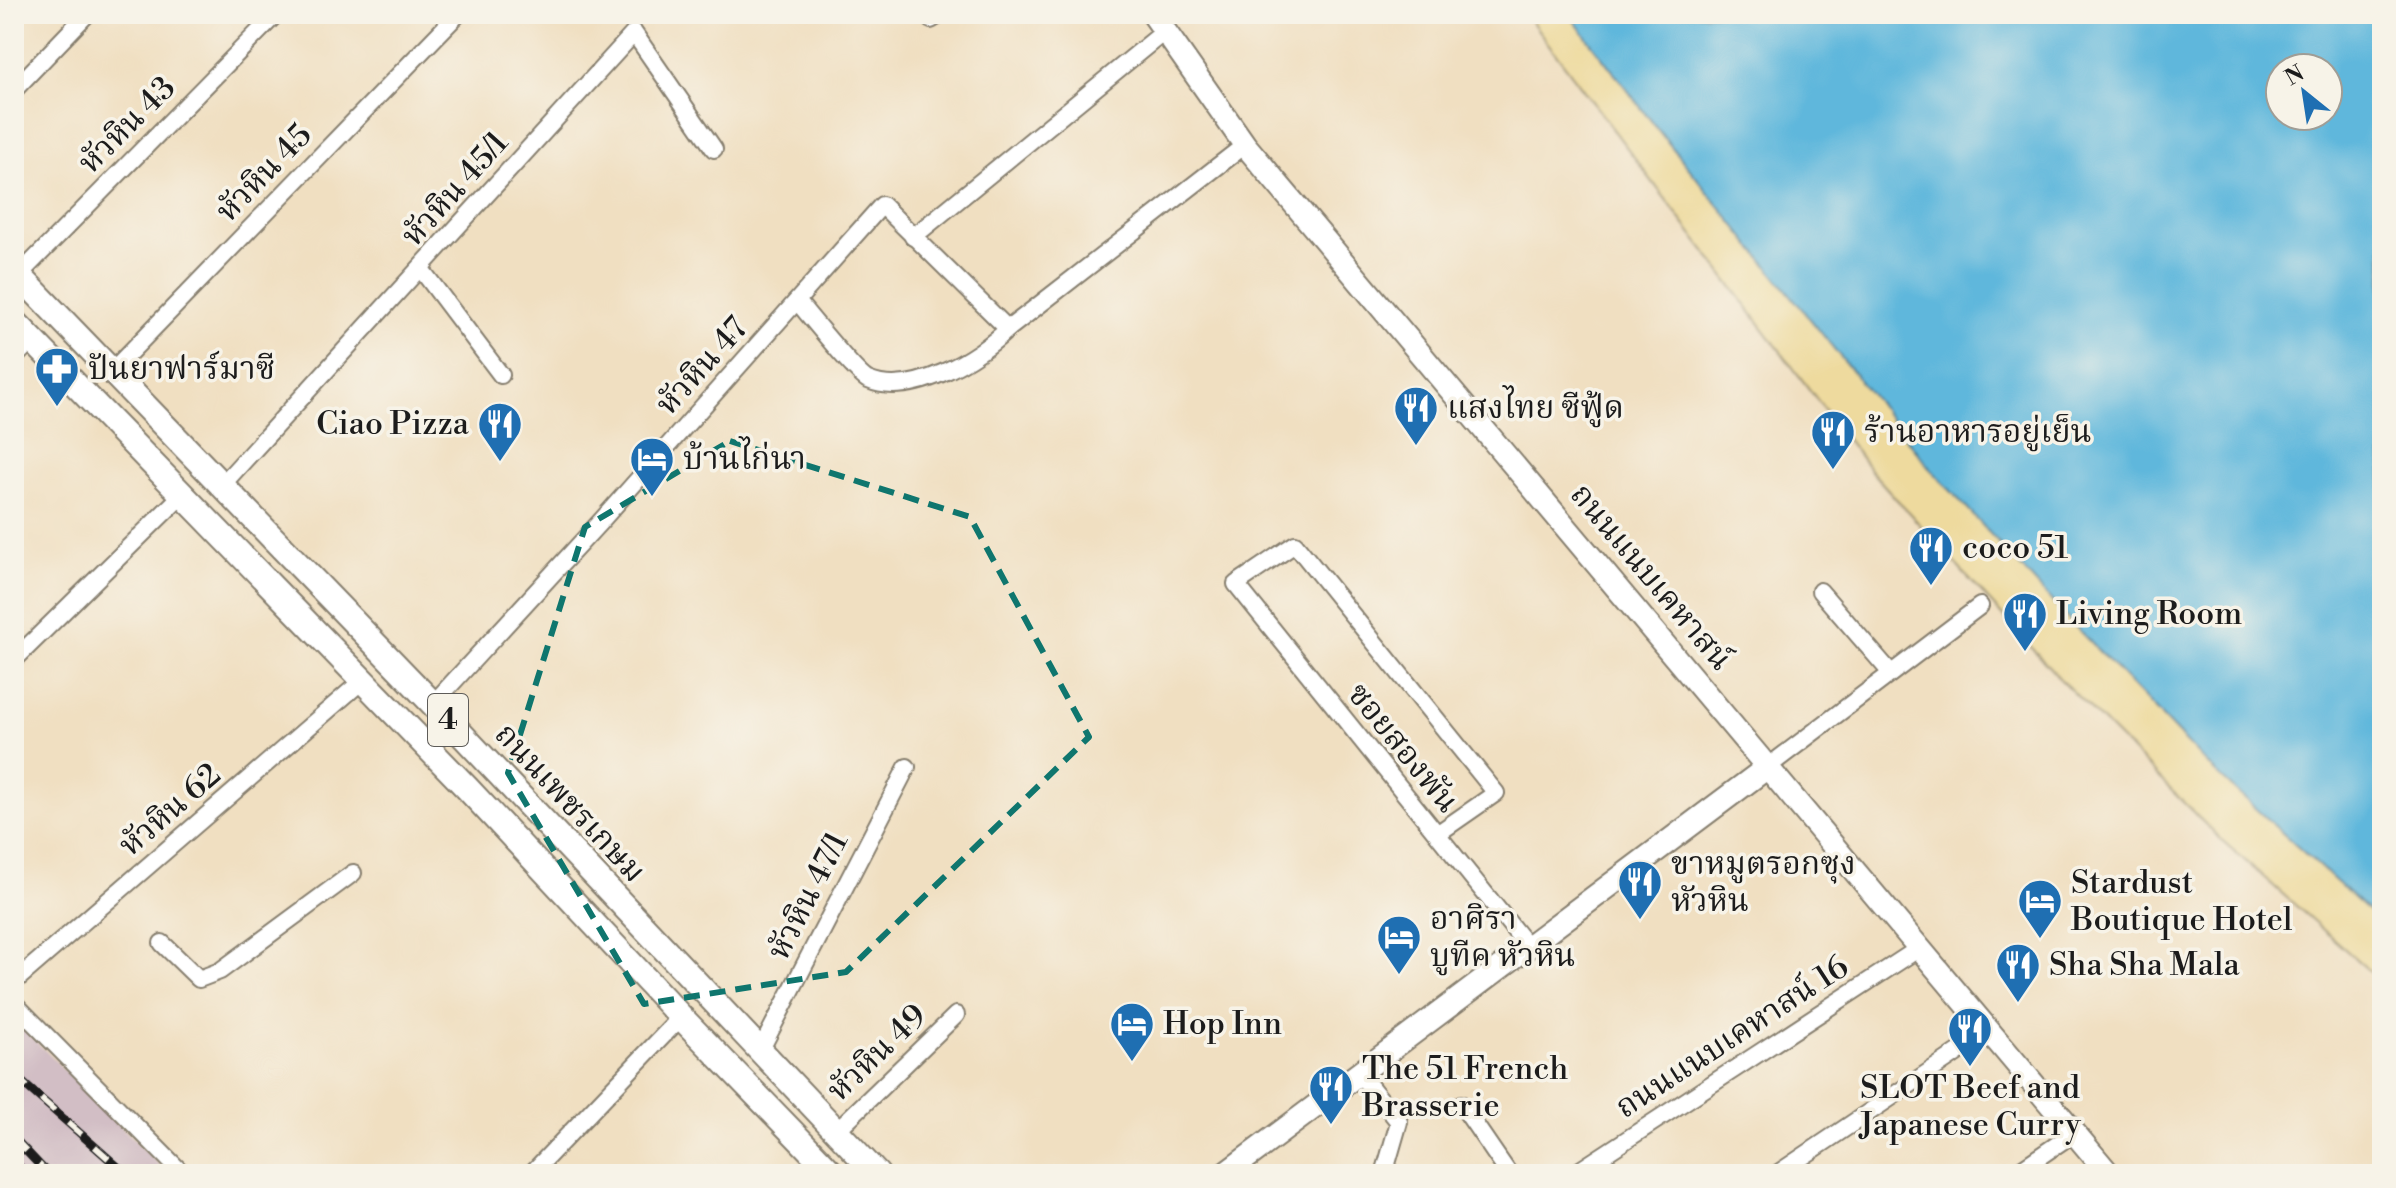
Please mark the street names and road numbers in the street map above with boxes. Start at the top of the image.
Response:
street label: หัวหิน 43 [70,68,184,182]
street label: หัวหิน 45 [208,116,320,230]
street label: หัวหิน 45/1 [393,123,517,255]
street label: หัวหิน 47 [648,309,756,423]
street label: ถนนแนบเคหาสน์ [1561,475,1741,679]
street label: ซอยสองพัน [1338,675,1468,821]
road number: 4 [428,694,468,746]
street label: ถนนเพชรเกษม [486,715,654,891]
street label: หัวหิน 62 [111,755,229,865]
street label: หัวหิน 47/1 [759,825,857,967]
street label: ถนนแนบเคหาสน์ 16 [1608,947,1856,1127]
street label: หัวหิน 49 [819,996,935,1110]

